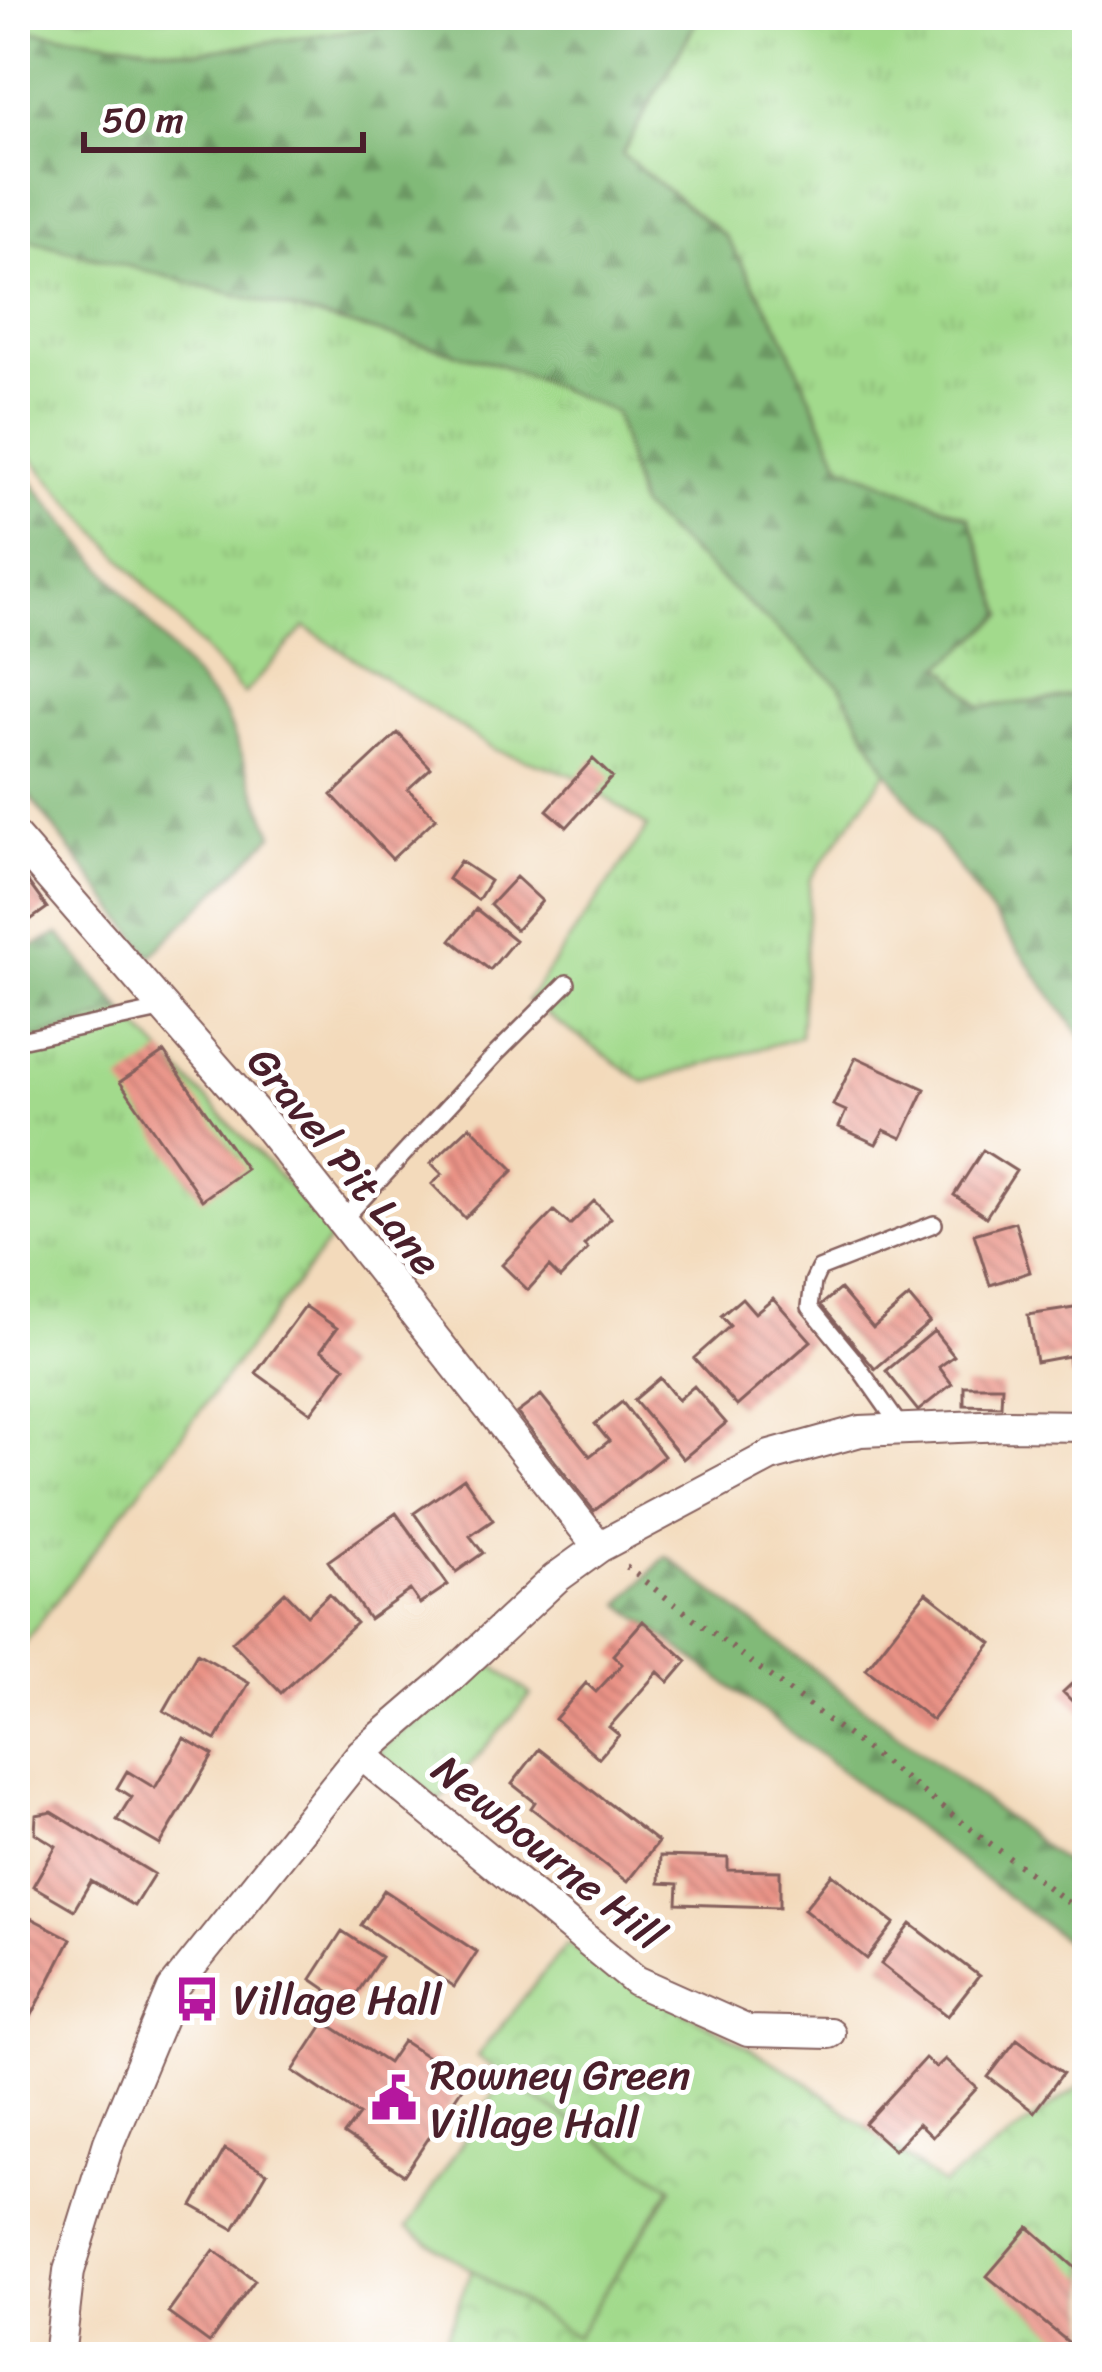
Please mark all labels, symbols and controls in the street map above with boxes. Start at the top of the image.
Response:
scale bar [84,78,363,152]
text: 50 m [102,88,184,152]
street label: Gravel Pit Lane [228,1030,461,1294]
street label: Newbourne Hill [415,1735,683,1971]
place label: Village Hall [233,1963,443,2037]
bus stop icon: Village Hall [172,1974,222,2024]
place label: Rowney Green Village Hall [430,2038,690,2160]
public building icon: Rowney Green Village Hall [369,2073,419,2123]

